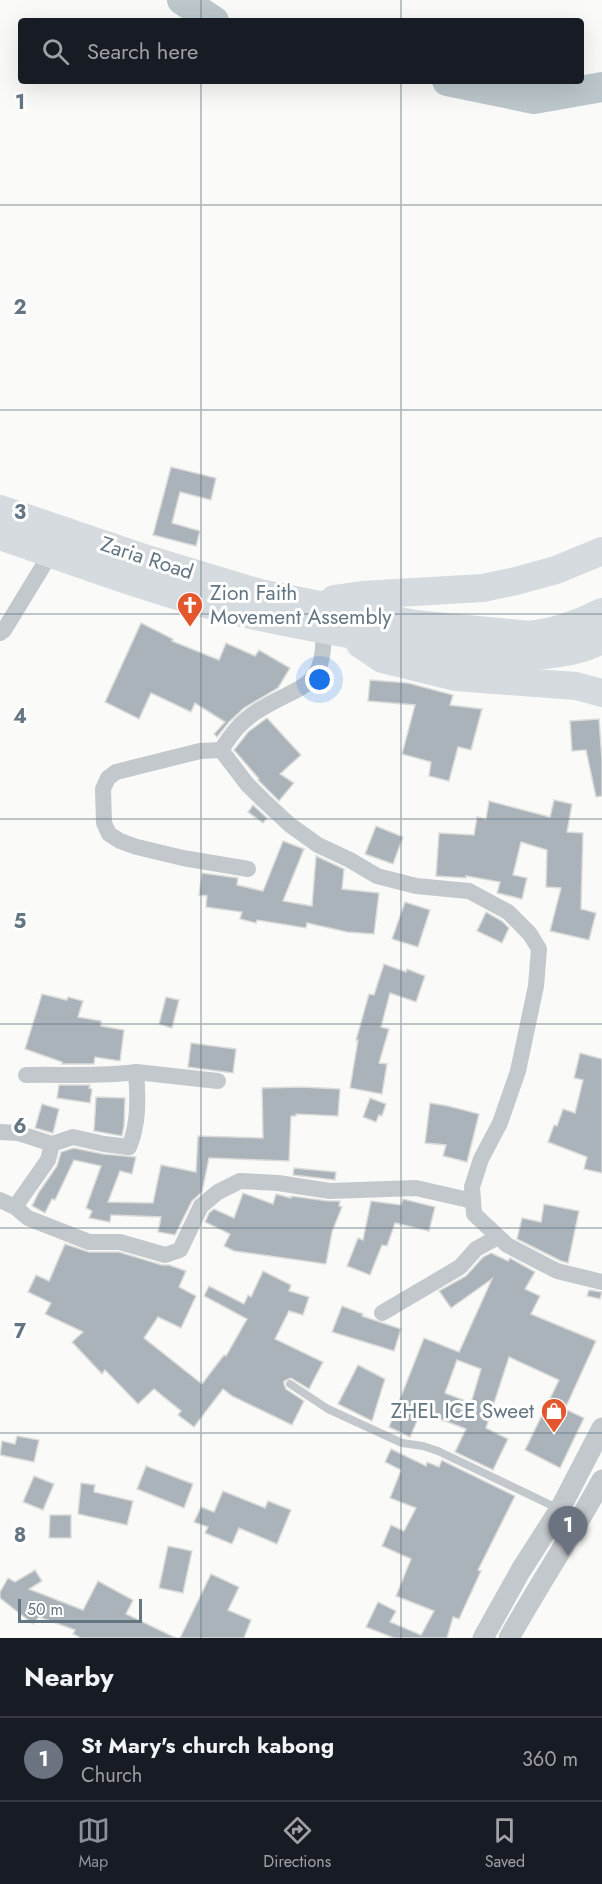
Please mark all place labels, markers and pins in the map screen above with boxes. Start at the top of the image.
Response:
place label: Zion Faith Movement Assembly [210,578,392,632]
church icon: Zion Faith Movement Assembly [175,590,205,628]
place label: ZHEL ICE Sweet [391,1396,534,1426]
shop icon: ZHEL ICE Sweet [539,1396,569,1434]
pin: 1 [548,1506,588,1556]

